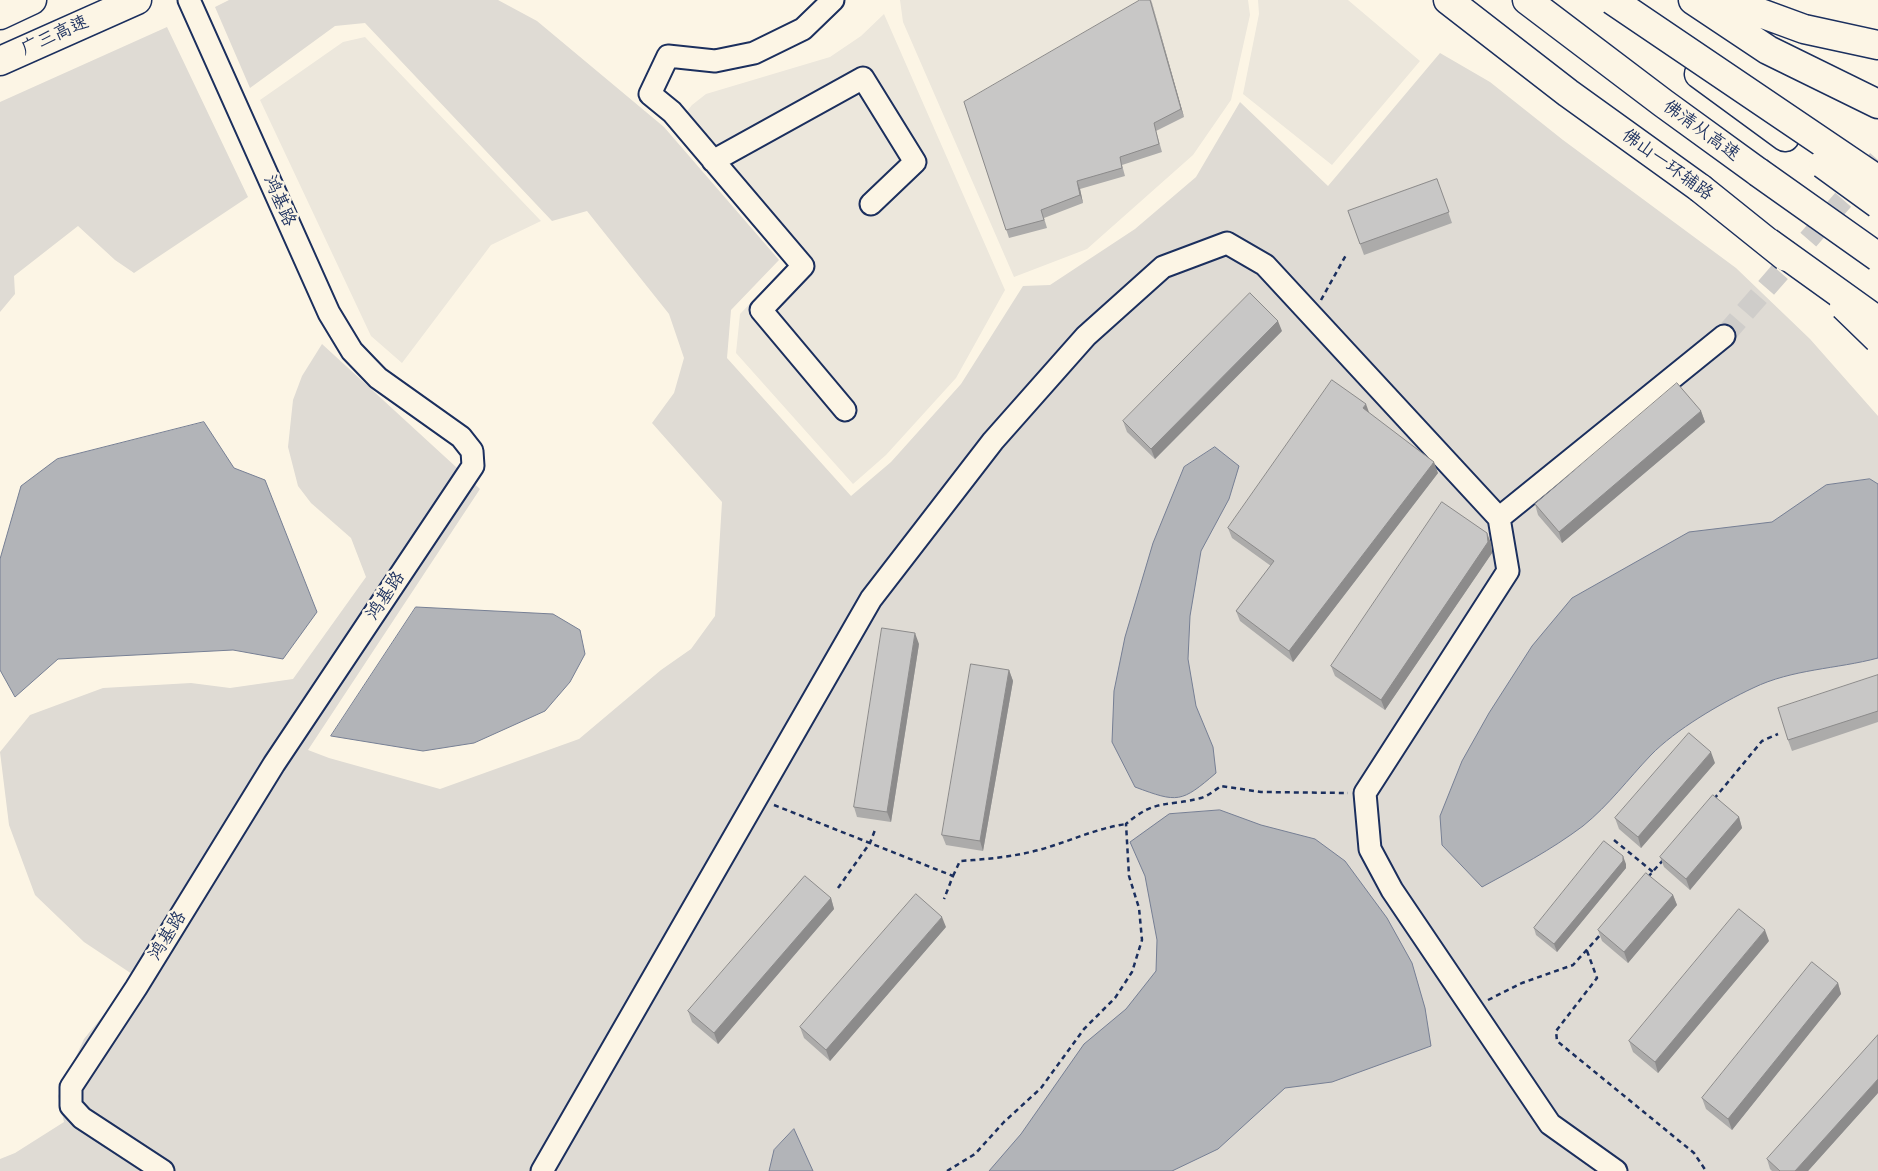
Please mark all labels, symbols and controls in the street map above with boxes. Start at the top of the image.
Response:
street label: 广三高速 [18,11,92,61]
street label: 佛清从高速 [1658,96,1744,166]
street label: 佛山一环辅路 [1617,125,1717,205]
street label: 鸿基路 [258,172,300,230]
street label: 鸿基路 [362,568,410,624]
street label: 鸿基路 [145,907,191,965]

